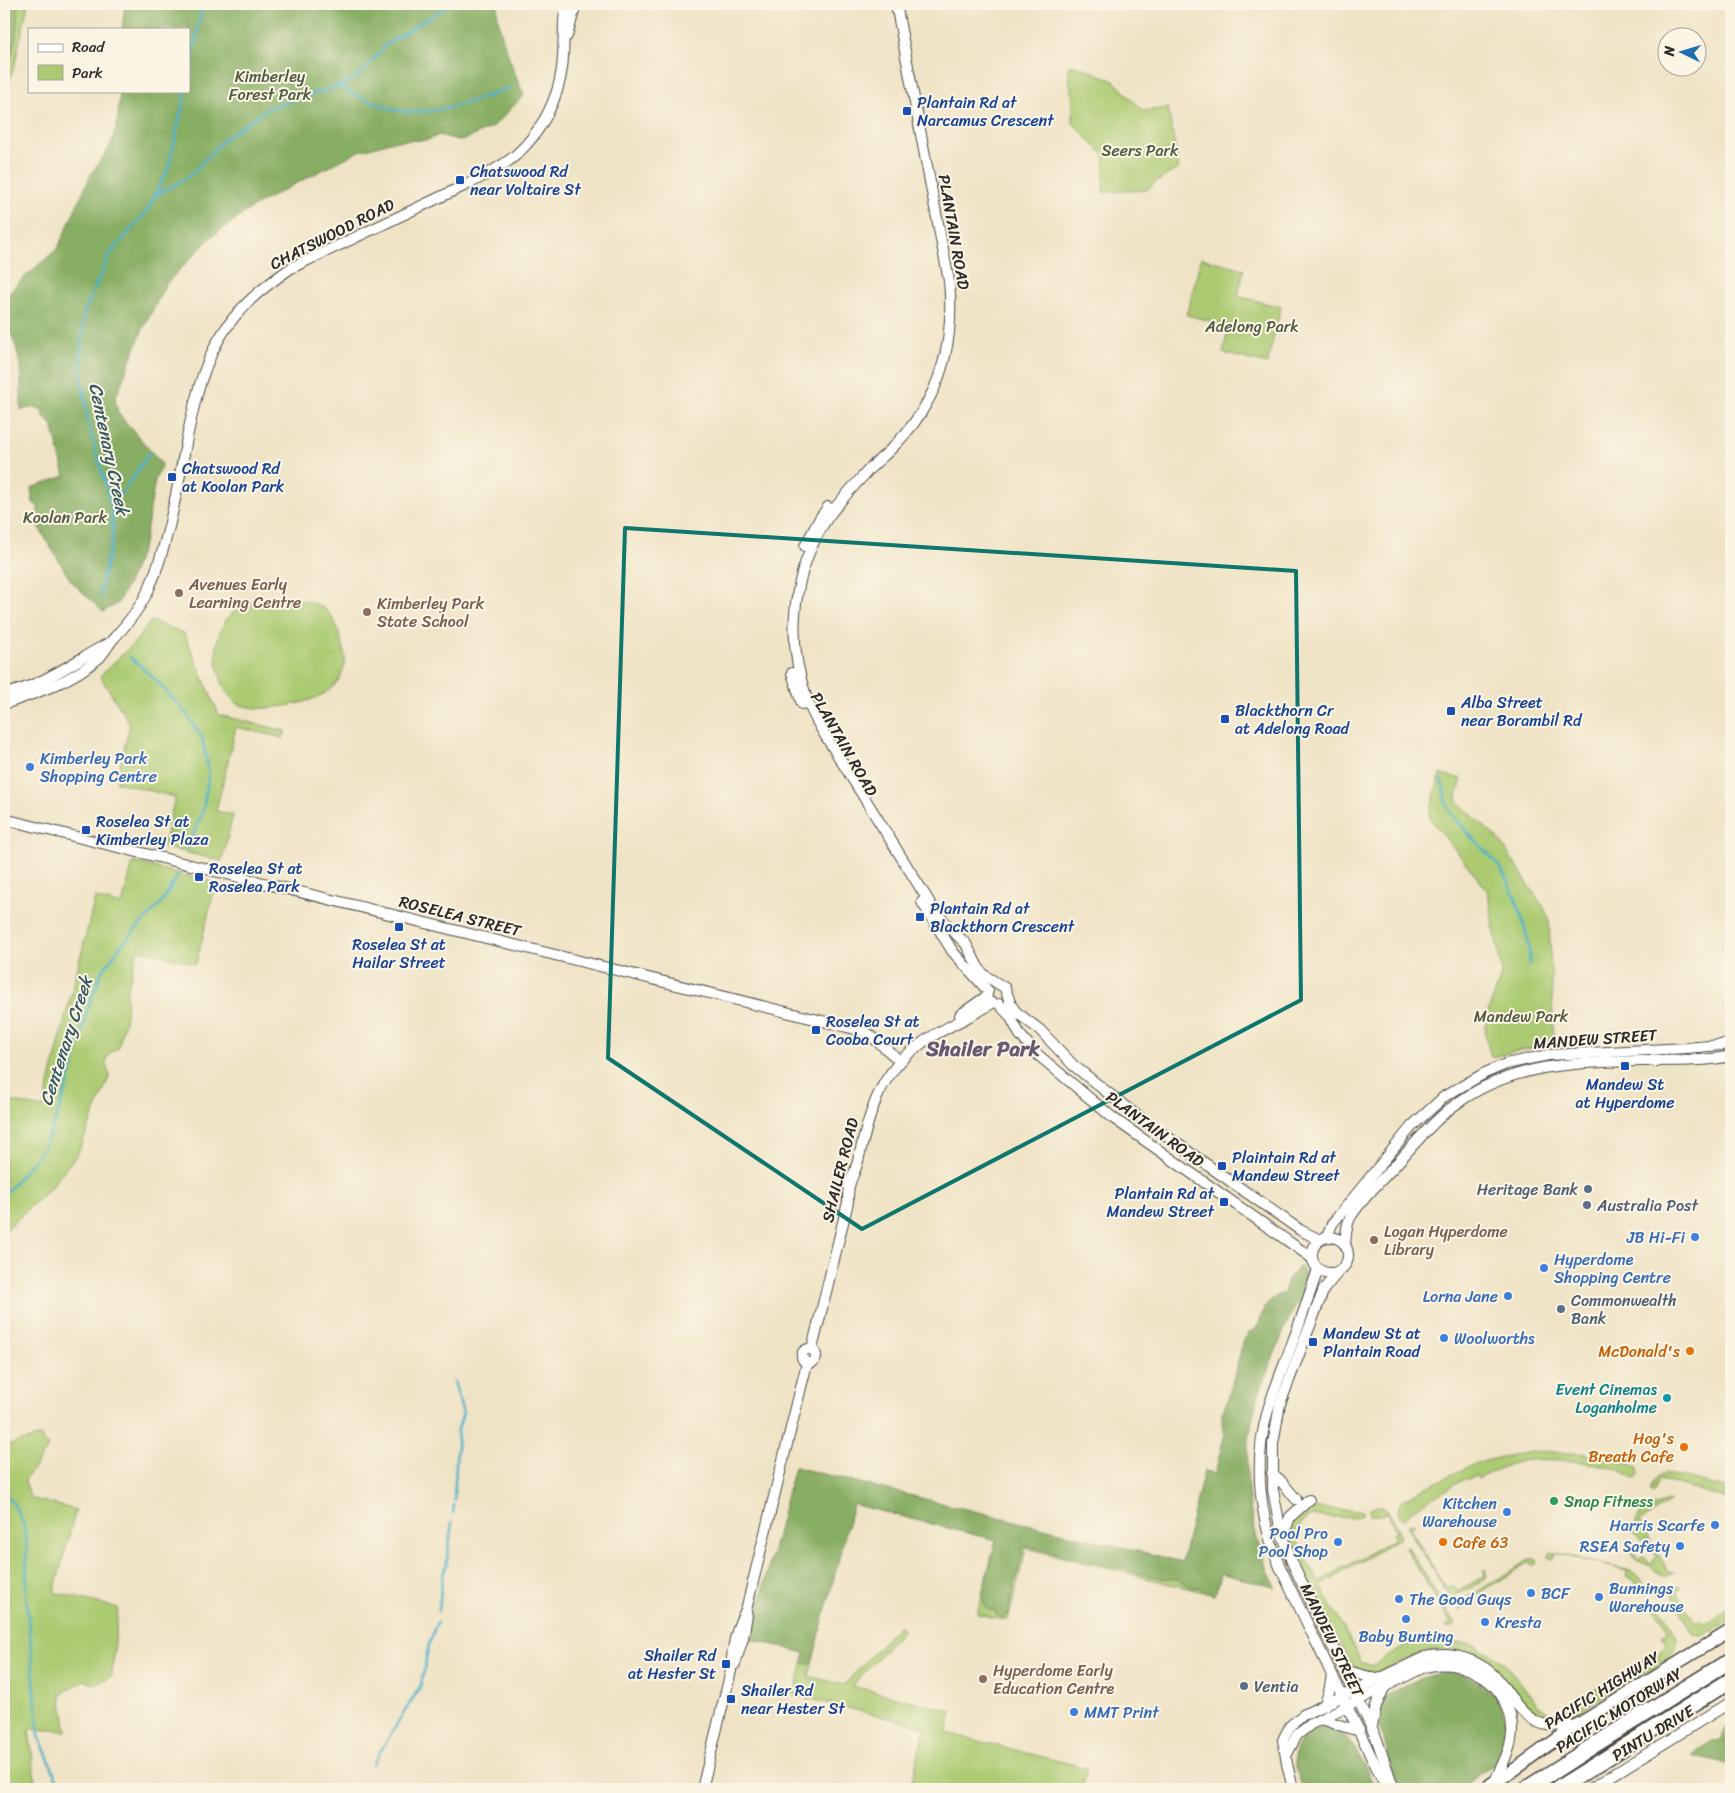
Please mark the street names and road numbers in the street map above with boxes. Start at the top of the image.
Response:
street label: PLANTAIN ROAD [930,172,978,292]
street label: CHATSWOOD ROAD [264,190,400,278]
street label: PLANTAIN ROAD [802,686,886,802]
street label: ROSELEA STREET [396,887,525,945]
street label: MANDEW STREET [1532,1020,1659,1058]
street label: PLANTAIN ROAD [1099,1083,1211,1175]
street label: SHAILER ROAD [813,1114,867,1225]
street label: MANDEW STREET [1292,1578,1373,1703]
street label: PACIFIC HIGHWAY [1538,1643,1666,1737]
street label: PACIFIC MOTORWAY [1550,1659,1688,1761]
street label: PINTU DRIVE [1606,1696,1701,1769]

